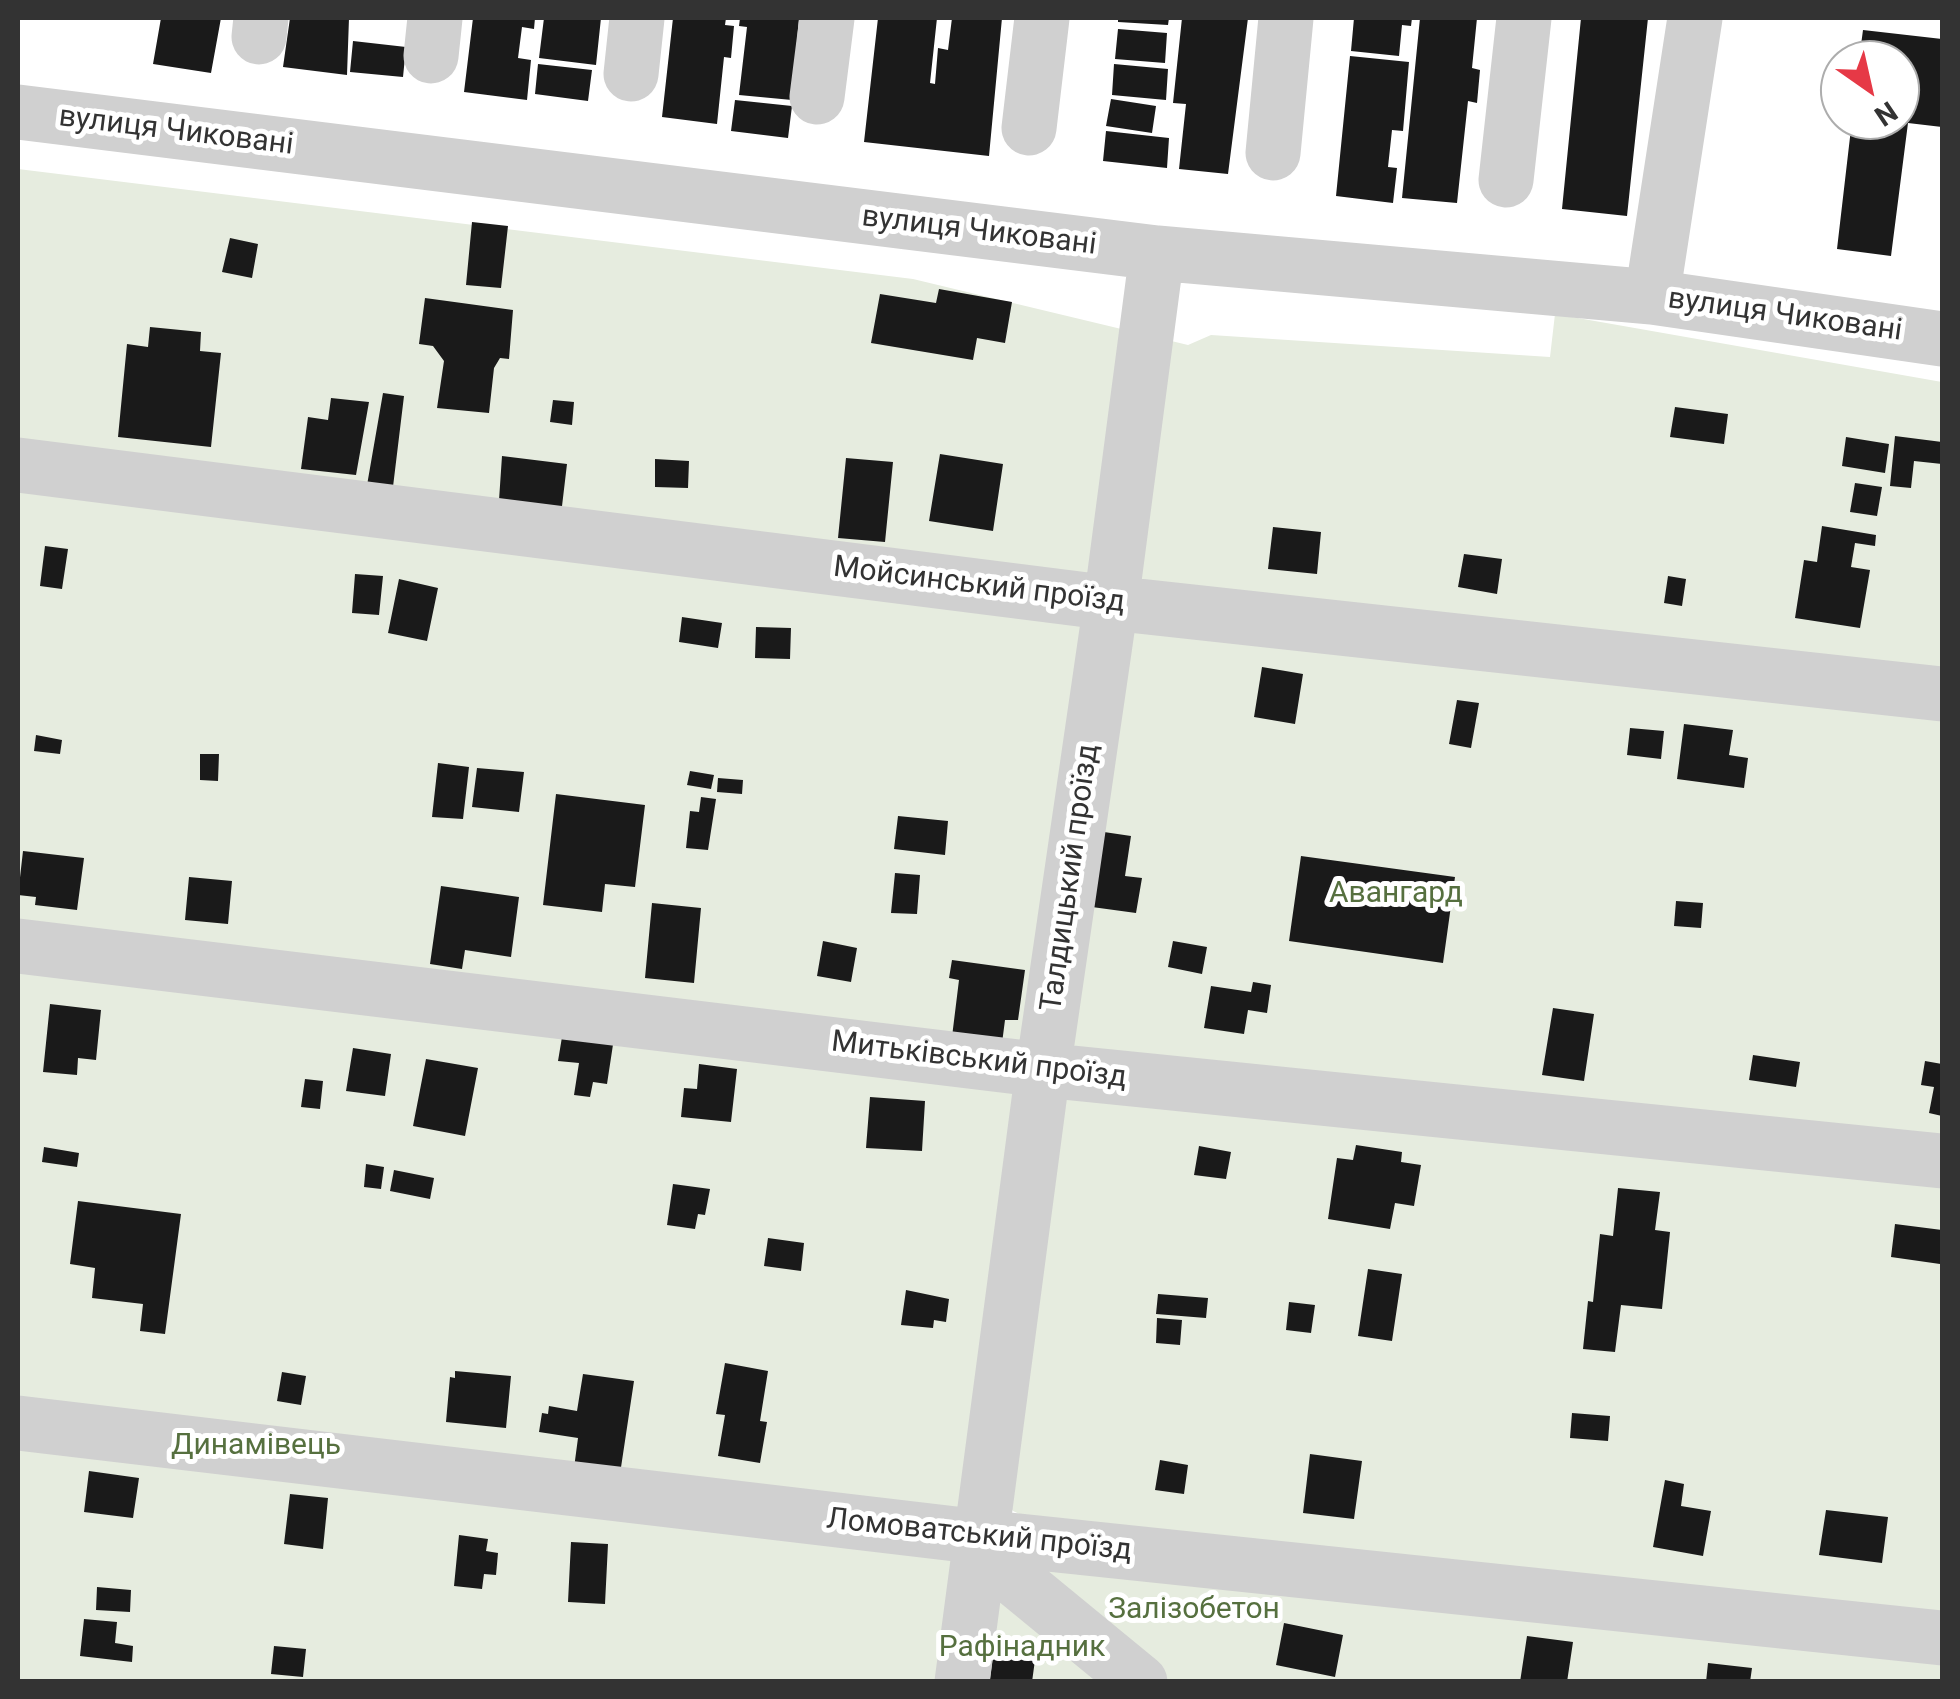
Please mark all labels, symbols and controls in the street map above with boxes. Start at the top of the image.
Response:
north arrow [1820,40,1920,140]
text: N [1869,94,1903,133]
street label: вулиця Чиковані [57,100,295,164]
street label: вулиця Чиковані [860,200,1098,264]
street label: вулиця Чиковані [1666,282,1904,350]
street label: Мойсинський проїзд [831,550,1127,622]
street label: Талдицький проїзд [1034,742,1108,1014]
park label: Авангард [1329,876,1463,912]
street label: Митьківський проїзд [829,1025,1129,1097]
park label: Динамівець [171,1428,341,1464]
street label: Ломоватський проїзд [825,1502,1133,1570]
park label: Залізобетон [1108,1592,1280,1628]
park label: Рафінадник [939,1630,1105,1666]

